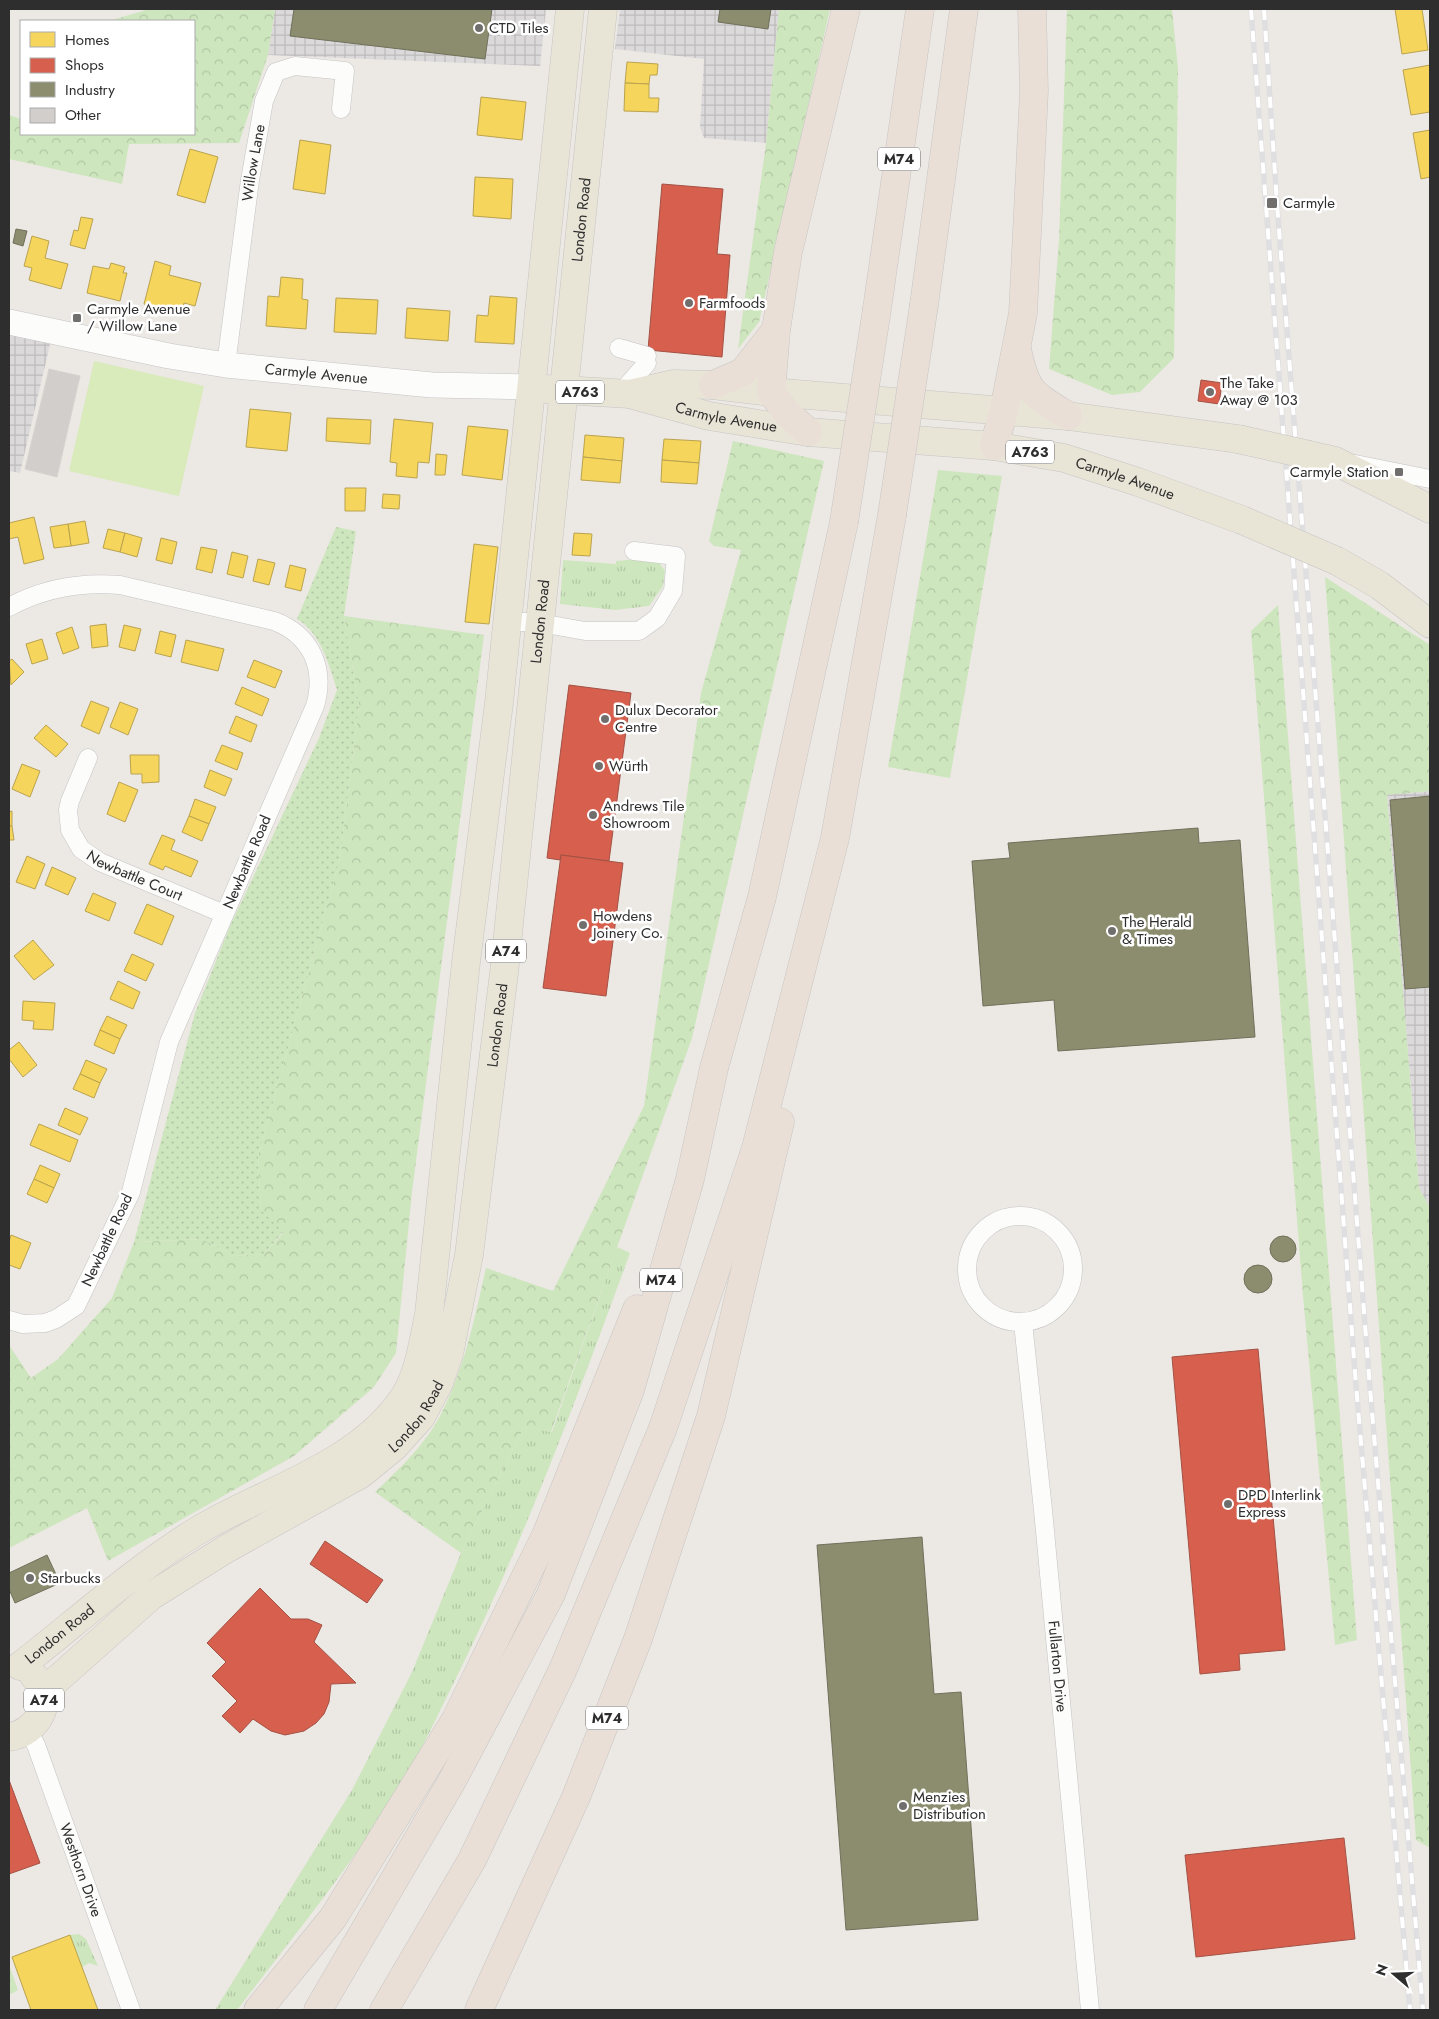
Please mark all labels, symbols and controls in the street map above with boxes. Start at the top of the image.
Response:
place label: CTD Tiles [489,17,549,39]
legend [20,20,195,135]
marker: CTD Tiles [473,22,485,34]
text: Homes [65,29,109,51]
text: Shops [65,54,104,76]
text: Industry [65,79,115,101]
text: Other [65,104,102,126]
street label: Willow Lane [236,122,271,203]
road number: M74 [878,148,920,170]
street label: London Road [566,177,597,263]
place label: Carmyle [1283,192,1335,214]
marker: Carmyle [1265,196,1279,210]
place label: Farmfoods [699,292,765,314]
marker: Farmfoods [683,297,695,309]
place label: Carmyle Avenue / Willow Lane [87,298,191,337]
marker: Carmyle Avenue / Willow Lane [71,312,83,324]
street label: Carmyle Avenue [264,358,369,390]
place label: The Take Away @ 103 [1220,372,1298,411]
road number: A763 [556,381,604,404]
marker: The Take Away @ 103 [1204,386,1216,398]
street label: Carmyle Avenue [673,396,779,438]
road number: A763 [1006,441,1054,464]
street label: Carmyle Avenue [1073,451,1178,506]
place label: Carmyle Station [1290,461,1389,483]
marker: Carmyle Station [1393,466,1405,478]
street label: London Road [525,578,555,665]
place label: Dulux Decorator Centre [615,699,719,738]
marker: Dulux Decorator Centre [599,713,611,725]
place label: Würth [609,755,648,777]
marker: Würth [593,760,605,772]
place label: Andrews Tile Showroom [603,795,685,834]
marker: Andrews Tile Showroom [587,809,599,821]
street label: Newbattle Road [217,812,277,912]
street label: Newbattle Court [82,845,186,907]
place label: Howdens Joinery Co. [591,905,663,944]
place label: The Herald & Times [1122,911,1192,950]
marker: Howdens Joinery Co. [577,919,589,931]
marker: The Herald & Times [1106,925,1118,937]
road number: A74 [486,939,526,962]
street label: London Road [481,982,514,1069]
street label: Newbattle Road [76,1190,138,1290]
road number: M74 [640,1268,682,1292]
street label: London Road [384,1377,449,1458]
place label: DPD Interlink Express [1238,1484,1321,1523]
marker: DPD Interlink Express [1222,1498,1234,1510]
place label: Starbucks [40,1567,100,1589]
marker: Starbucks [24,1572,36,1584]
street label: London Road [20,1599,100,1669]
street label: Fullarton Drive [1042,1619,1073,1713]
road number: A74 [24,1688,64,1712]
road number: M74 [586,1706,628,1730]
place label: Menzies Distribution [913,1786,986,1825]
marker: Menzies Distribution [897,1800,909,1812]
street label: Westhorn Drive [54,1820,108,1920]
north arrow [1369,1949,1419,1999]
text: N [1370,1961,1393,1978]

